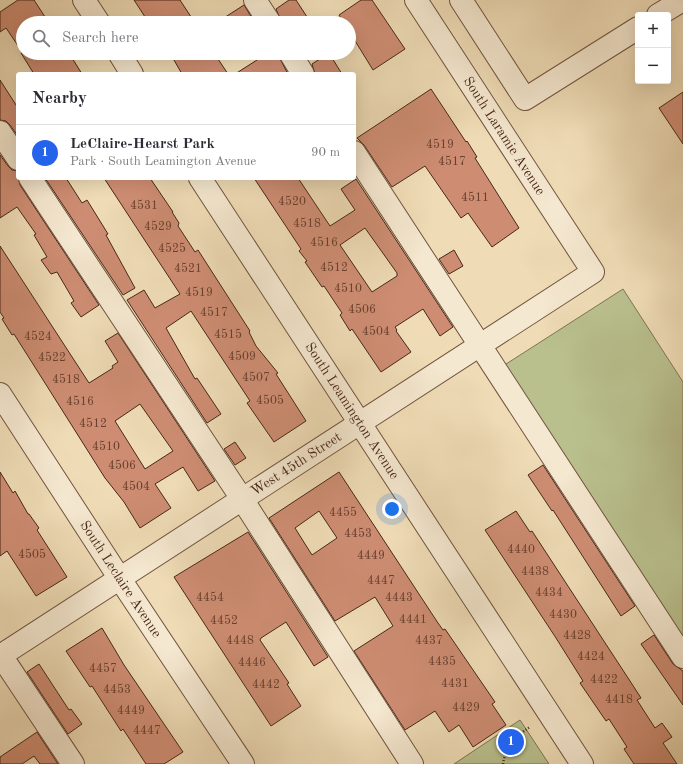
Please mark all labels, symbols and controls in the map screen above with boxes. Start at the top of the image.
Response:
map controls [635,12,671,84]
button: + [635,12,671,48]
search box [16,16,356,60]
icon: search [30,27,52,49]
text: Search here [62,31,139,46]
button: − [635,48,671,84]
street label: South Laramie Avenue [460,74,548,198]
text: Nearby [32,90,87,107]
text: LeClaire-Hearst Park [70,137,215,152]
house number: 4519 [426,138,454,151]
text: 1 [41,146,49,159]
text: 90 m [311,146,340,159]
text: Park · South Leamington Avenue [70,155,256,168]
house number: 4517 [438,155,466,168]
house number: 4511 [461,191,489,204]
house number: 4520 [278,195,306,208]
house number: 4531 [130,199,158,212]
house number: 4518 [293,217,321,230]
house number: 4529 [144,220,172,233]
house number: 4516 [310,236,338,249]
house number: 4525 [158,242,186,255]
house number: 4512 [320,261,348,274]
house number: 4521 [174,262,202,275]
house number: 4510 [334,282,362,295]
house number: 4519 [185,286,213,299]
house number: 4506 [348,303,376,316]
house number: 4517 [200,306,228,319]
house number: 4504 [362,325,390,338]
house number: 4515 [214,328,242,341]
house number: 4524 [24,330,52,343]
street label: South Leamington Avenue [302,340,401,482]
house number: 4509 [228,350,256,363]
house number: 4522 [38,351,66,364]
house number: 4507 [242,371,270,384]
house number: 4518 [52,373,80,386]
house number: 4505 [256,394,284,407]
house number: 4516 [66,395,94,408]
house number: 4512 [79,417,107,430]
street label: West 45th Street [249,430,344,498]
house number: 4510 [92,440,120,453]
house number: 4506 [108,459,136,472]
house number: 4504 [122,480,150,493]
your location [382,499,402,519]
house number: 4455 [329,506,357,519]
street label: South Leclaire Avenue [77,518,164,640]
house number: 4453 [344,527,372,540]
house number: 4440 [507,544,535,556]
house number: 4505 [18,548,46,561]
house number: 4449 [357,550,385,562]
house number: 4438 [521,566,549,578]
house number: 4447 [367,575,395,587]
house number: 4434 [535,587,563,599]
house number: 4454 [196,591,224,604]
house number: 4443 [385,592,413,604]
house number: 4430 [549,609,577,621]
house number: 4452 [210,614,238,627]
house number: 4441 [399,614,427,626]
house number: 4428 [563,630,591,642]
house number: 4448 [226,635,254,647]
house number: 4437 [415,635,443,647]
house number: 4424 [577,651,605,663]
house number: 4435 [428,655,456,668]
house number: 4446 [238,657,266,669]
house number: 4457 [89,662,117,675]
house number: 4422 [590,674,618,686]
house number: 4431 [441,678,469,690]
house number: 4442 [252,679,280,691]
house number: 4453 [103,683,131,696]
house number: 4418 [605,694,633,706]
house number: 4429 [452,702,480,714]
house number: 4449 [117,705,145,717]
house number: 4447 [133,725,161,737]
pin: 1 [498,727,524,757]

